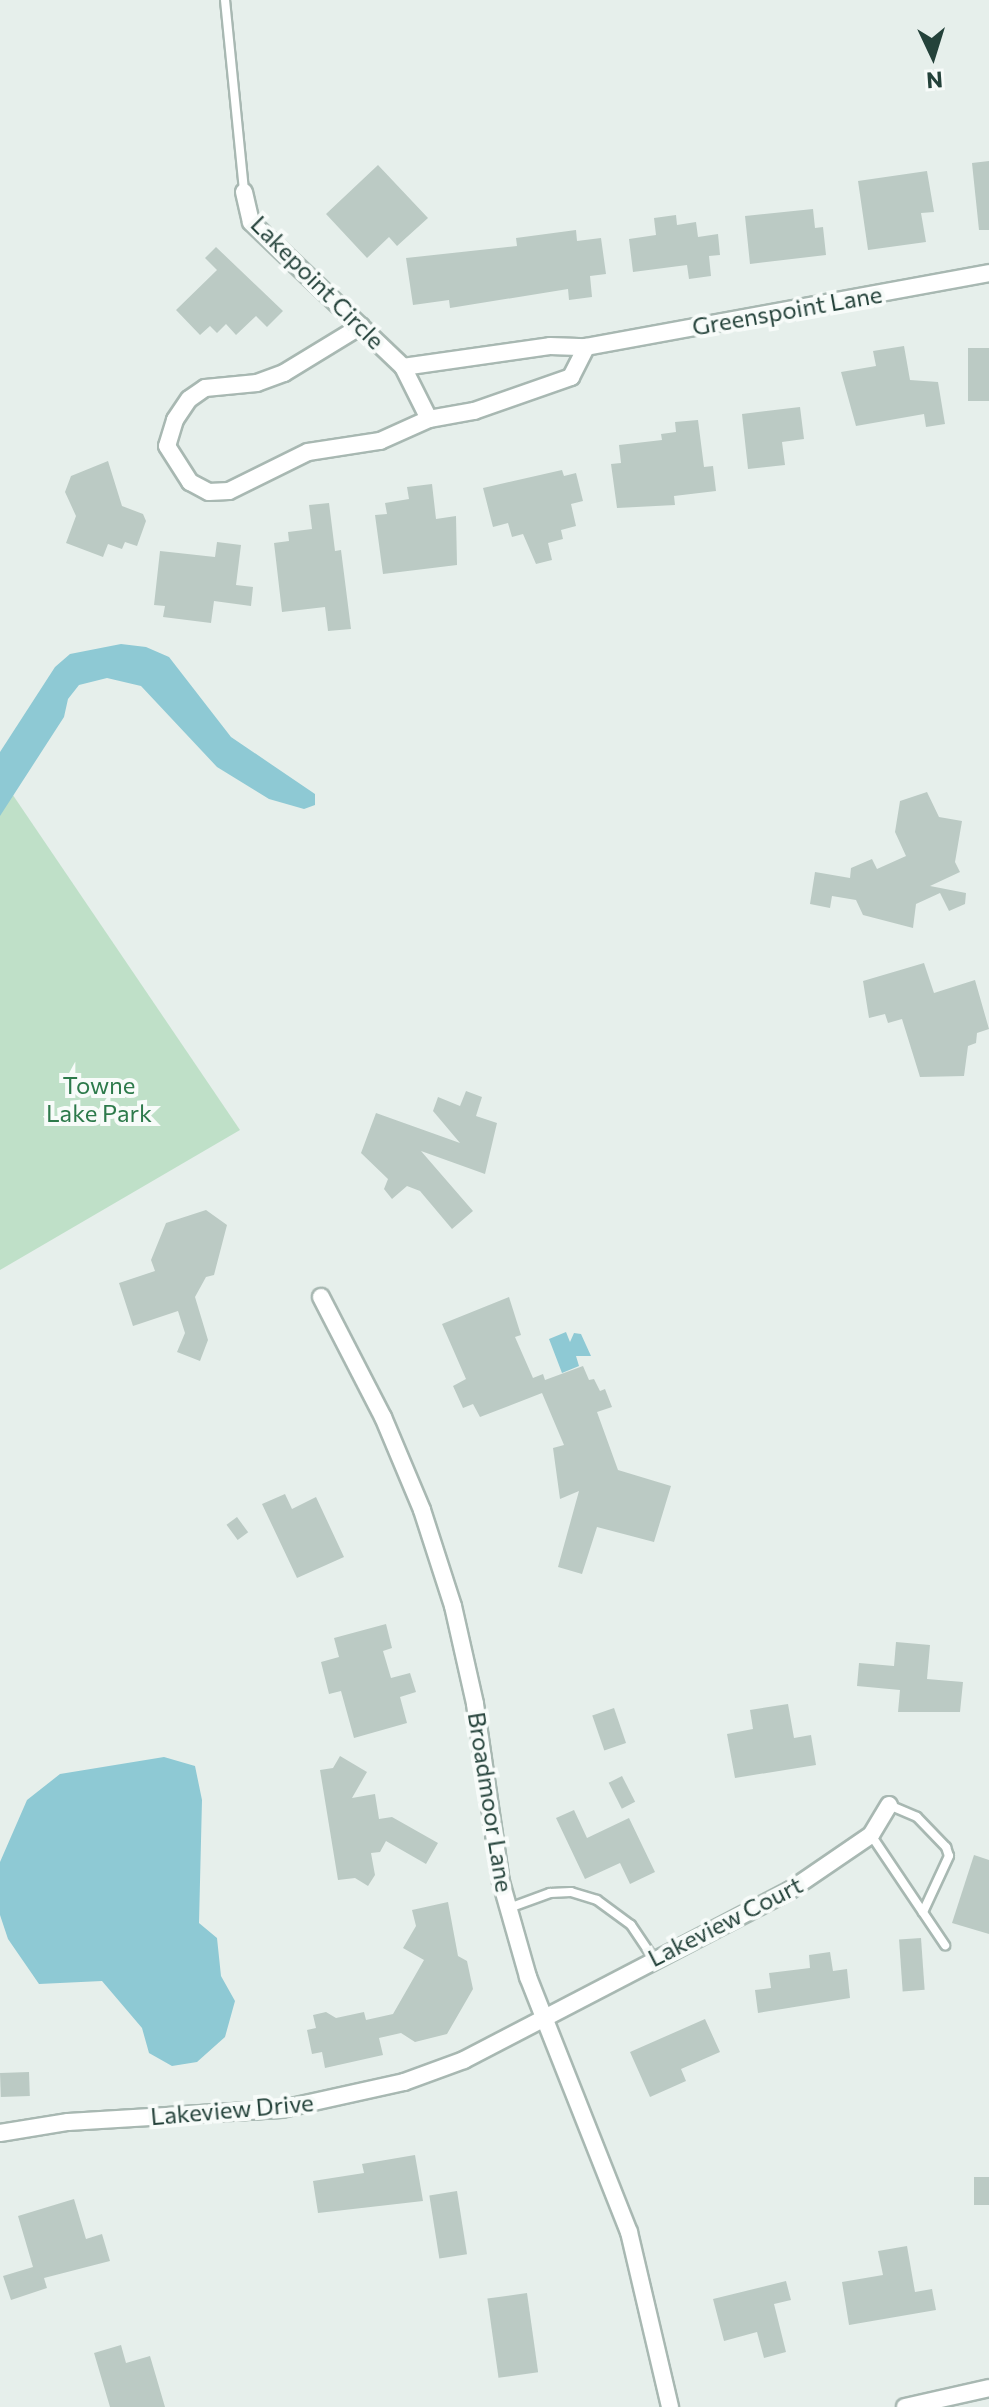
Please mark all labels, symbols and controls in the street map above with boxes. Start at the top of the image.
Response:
north arrow [893,16,973,96]
text: N [926,66,944,94]
street label: Lakepoint Circle [245,209,391,355]
street label: Greenspoint Lane [690,279,884,341]
park label: Towne Lake Park [46,1071,152,1127]
street label: Broadmoor Lane [463,1710,519,1894]
street label: Lakeview Court [643,1870,807,1972]
street label: Lakeview Drive [149,2088,315,2130]

